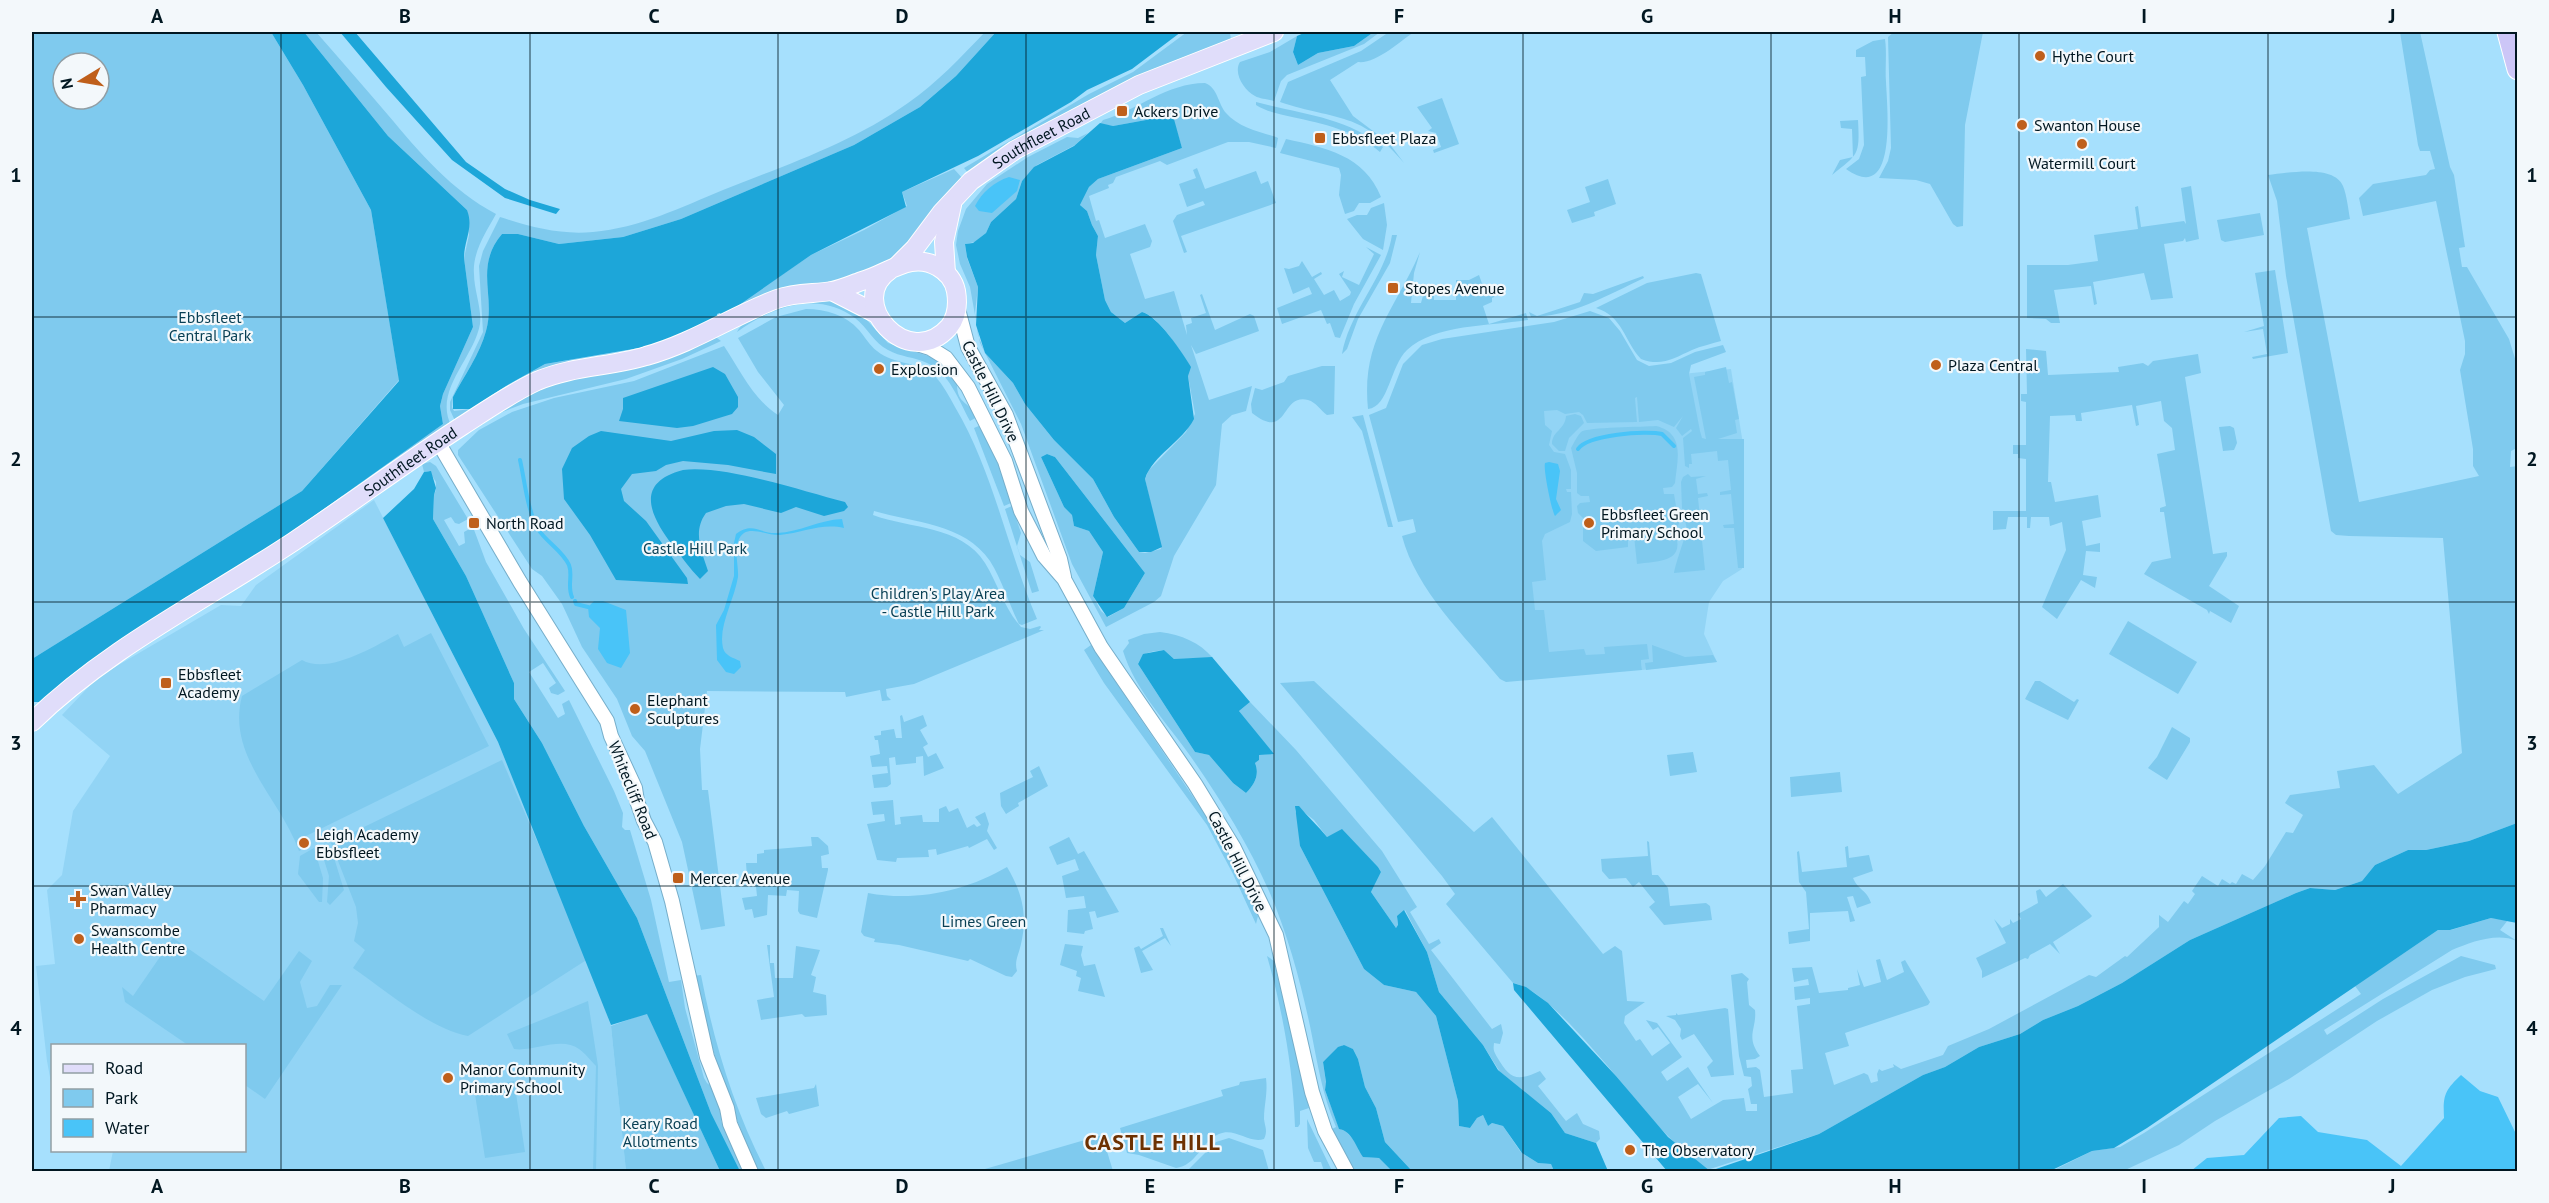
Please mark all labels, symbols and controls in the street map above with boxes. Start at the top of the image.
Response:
text: A [151,3,164,29]
text: B [399,3,411,29]
text: C [648,3,660,29]
text: D [896,3,909,29]
text: E [1145,3,1155,29]
text: F [1394,3,1404,29]
text: G [1641,3,1653,29]
text: H [1888,3,1902,29]
text: I [2141,3,2147,29]
text: J [2388,3,2395,29]
place label: Hythe Court [2052,46,2134,66]
marker: Hythe Court [2033,49,2047,63]
north arrow [51,51,111,111]
text: N [55,77,77,91]
place label: Ackers Drive [1134,101,1218,121]
street label: Southfleet Road [988,103,1093,173]
marker: Ackers Drive [1115,104,1129,118]
place label: Swanton House [2034,115,2141,135]
marker: Swanton House [2015,118,2029,132]
place label: Ebbsfleet Plaza [1332,128,1436,148]
marker: Ebbsfleet Plaza [1313,131,1327,145]
marker: Watermill Court [2075,137,2089,151]
place label: Watermill Court [2028,153,2136,173]
text: 1 [10,162,22,188]
text: 1 [2526,162,2538,188]
place label: Stopes Avenue [1405,278,1505,298]
marker: Stopes Avenue [1386,281,1400,295]
park label: Ebbsfleet Central Park [169,307,252,345]
street label: Castle Hill Drive [958,337,1024,445]
place label: Plaza Central [1948,355,2038,375]
marker: Plaza Central [1929,358,1943,372]
place label: Explosion [891,359,958,379]
marker: Explosion [872,362,886,376]
street label: Southfleet Road [360,422,461,500]
text: 2 [10,446,22,472]
text: 2 [2526,446,2538,472]
place label: Ebbsfleet Green Primary School [1601,504,1709,542]
place label: North Road [486,513,564,533]
marker: North Road [467,516,481,530]
marker: Ebbsfleet Green Primary School [1582,516,1596,530]
park label: Castle Hill Park [643,538,747,558]
park label: Children's Play Area - Castle Hill Park [871,583,1005,621]
place label: Ebbsfleet Academy [178,664,242,702]
marker: Ebbsfleet Academy [159,676,173,690]
place label: Elephant Sculptures [647,690,719,728]
marker: Elephant Sculptures [628,702,642,716]
text: 3 [10,730,22,756]
text: 3 [2526,730,2538,756]
street label: Whitecliff Road [604,738,662,842]
street label: Castle Hill Drive [1204,807,1272,915]
place label: Leigh Academy Ebbsfleet [316,824,419,862]
marker: Leigh Academy Ebbsfleet [297,836,311,850]
place label: Mercer Avenue [690,868,790,888]
marker: Mercer Avenue [671,871,685,885]
place label: Swan Valley Pharmacy [90,880,172,918]
marker: Swan Valley Pharmacy [71,892,85,906]
park label: Limes Green [942,911,1026,931]
place label: Swanscombe Health Centre [91,920,185,958]
marker: Swanscombe Health Centre [72,932,86,946]
text: 4 [10,1015,22,1041]
text: 4 [2526,1015,2538,1041]
legend [51,1044,246,1152]
text: Road [105,1056,143,1079]
place label: Manor Community Primary School [460,1059,586,1097]
marker: Manor Community Primary School [441,1071,455,1085]
text: Park [105,1086,138,1109]
park label: Keary Road Allotments [622,1113,698,1151]
text: Water [105,1116,149,1139]
district label: CASTLE HILL [1085,1128,1221,1156]
place label: The Observatory [1642,1140,1755,1160]
marker: The Observatory [1623,1143,1637,1157]
text: A [151,1173,164,1199]
text: B [399,1173,411,1199]
text: C [648,1173,660,1199]
text: D [896,1173,909,1199]
text: E [1145,1173,1155,1199]
text: F [1394,1173,1404,1199]
text: G [1641,1173,1653,1199]
text: H [1888,1173,1902,1199]
text: I [2141,1173,2147,1199]
text: J [2388,1173,2395,1199]

